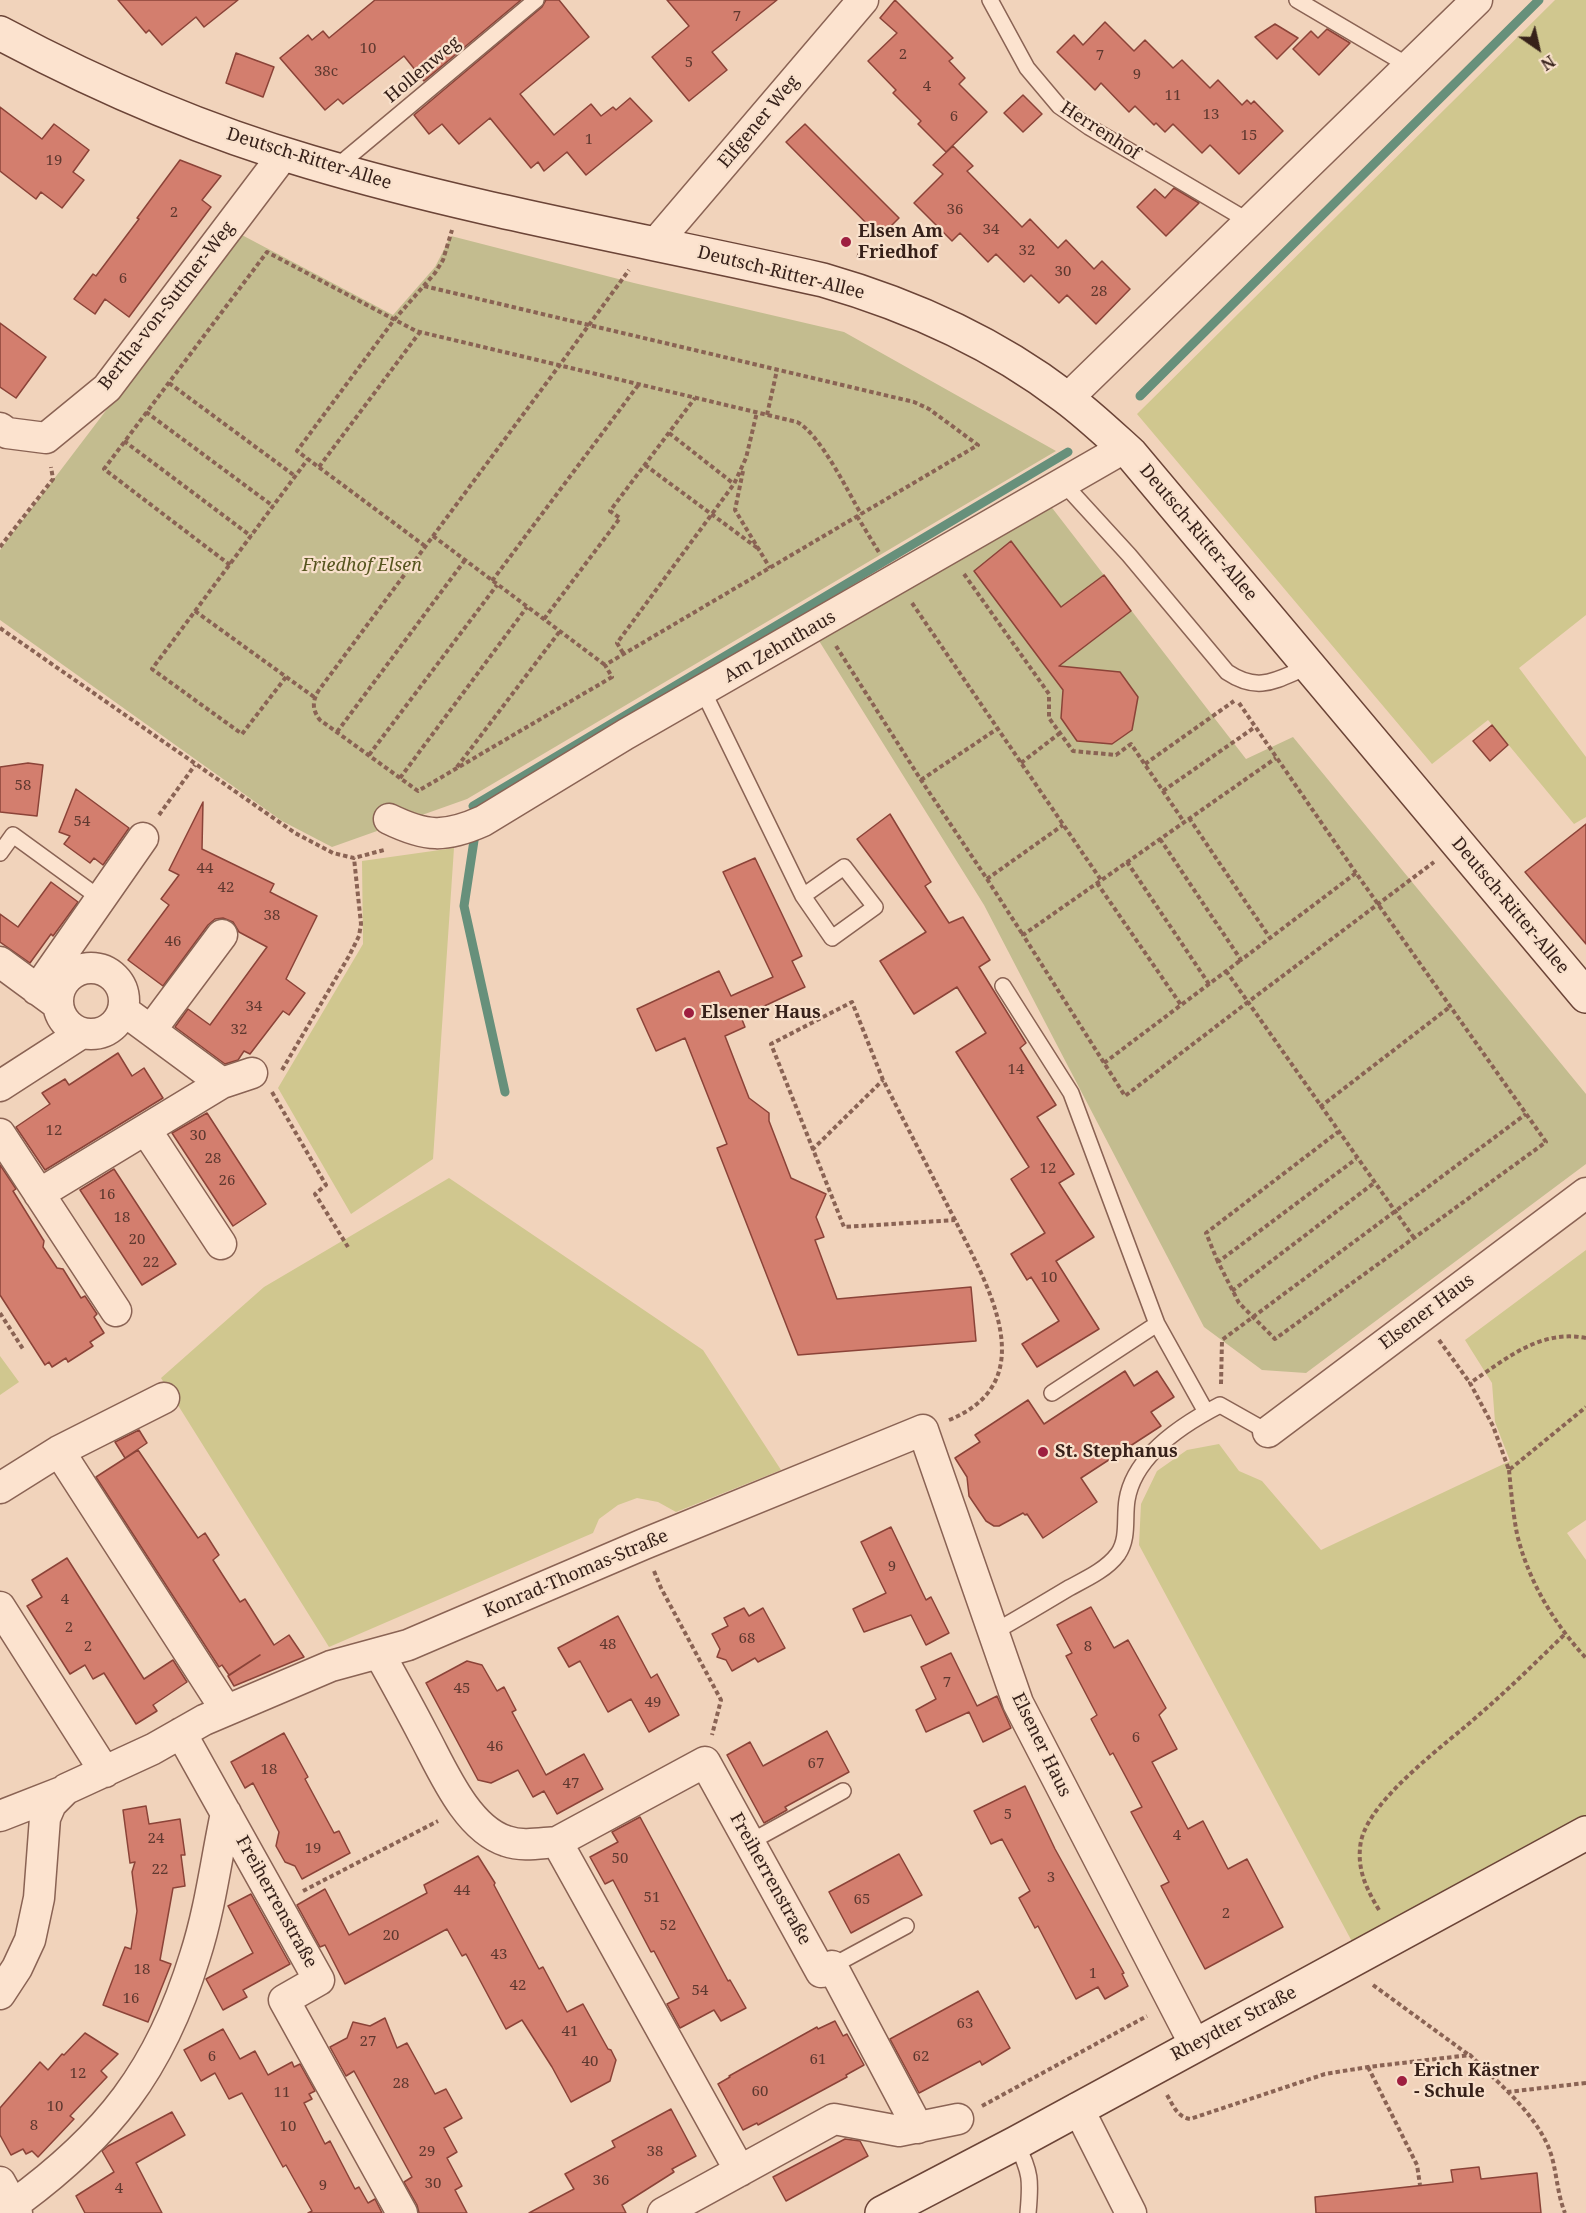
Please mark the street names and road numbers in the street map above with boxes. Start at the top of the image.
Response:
street label: Hollenweg [381,32,465,108]
street label: Elfgener Weg [714,71,804,173]
street label: Herrenhof [1056,97,1144,165]
street label: Deutsch-Ritter-Allee [224,124,394,194]
street label: Bertha-von-Suttner-Weg [95,218,239,394]
street label: Deutsch-Ritter-Allee [695,242,867,304]
street label: Deutsch-Ritter-Allee [1135,460,1261,606]
street label: Am Zehnthaus [720,606,840,688]
street label: Deutsch-Ritter-Allee [1447,833,1573,979]
street label: Elsener Haus [1375,1269,1479,1355]
street label: Konrad-Thomas-Straße [480,1525,672,1623]
street label: Elsener Haus [1007,1690,1075,1800]
street label: Freiherrenstraße [725,1809,815,1949]
street label: Freiherrenstraße [231,1832,321,1972]
street label: Rheydter Straße [1168,1982,1300,2066]

